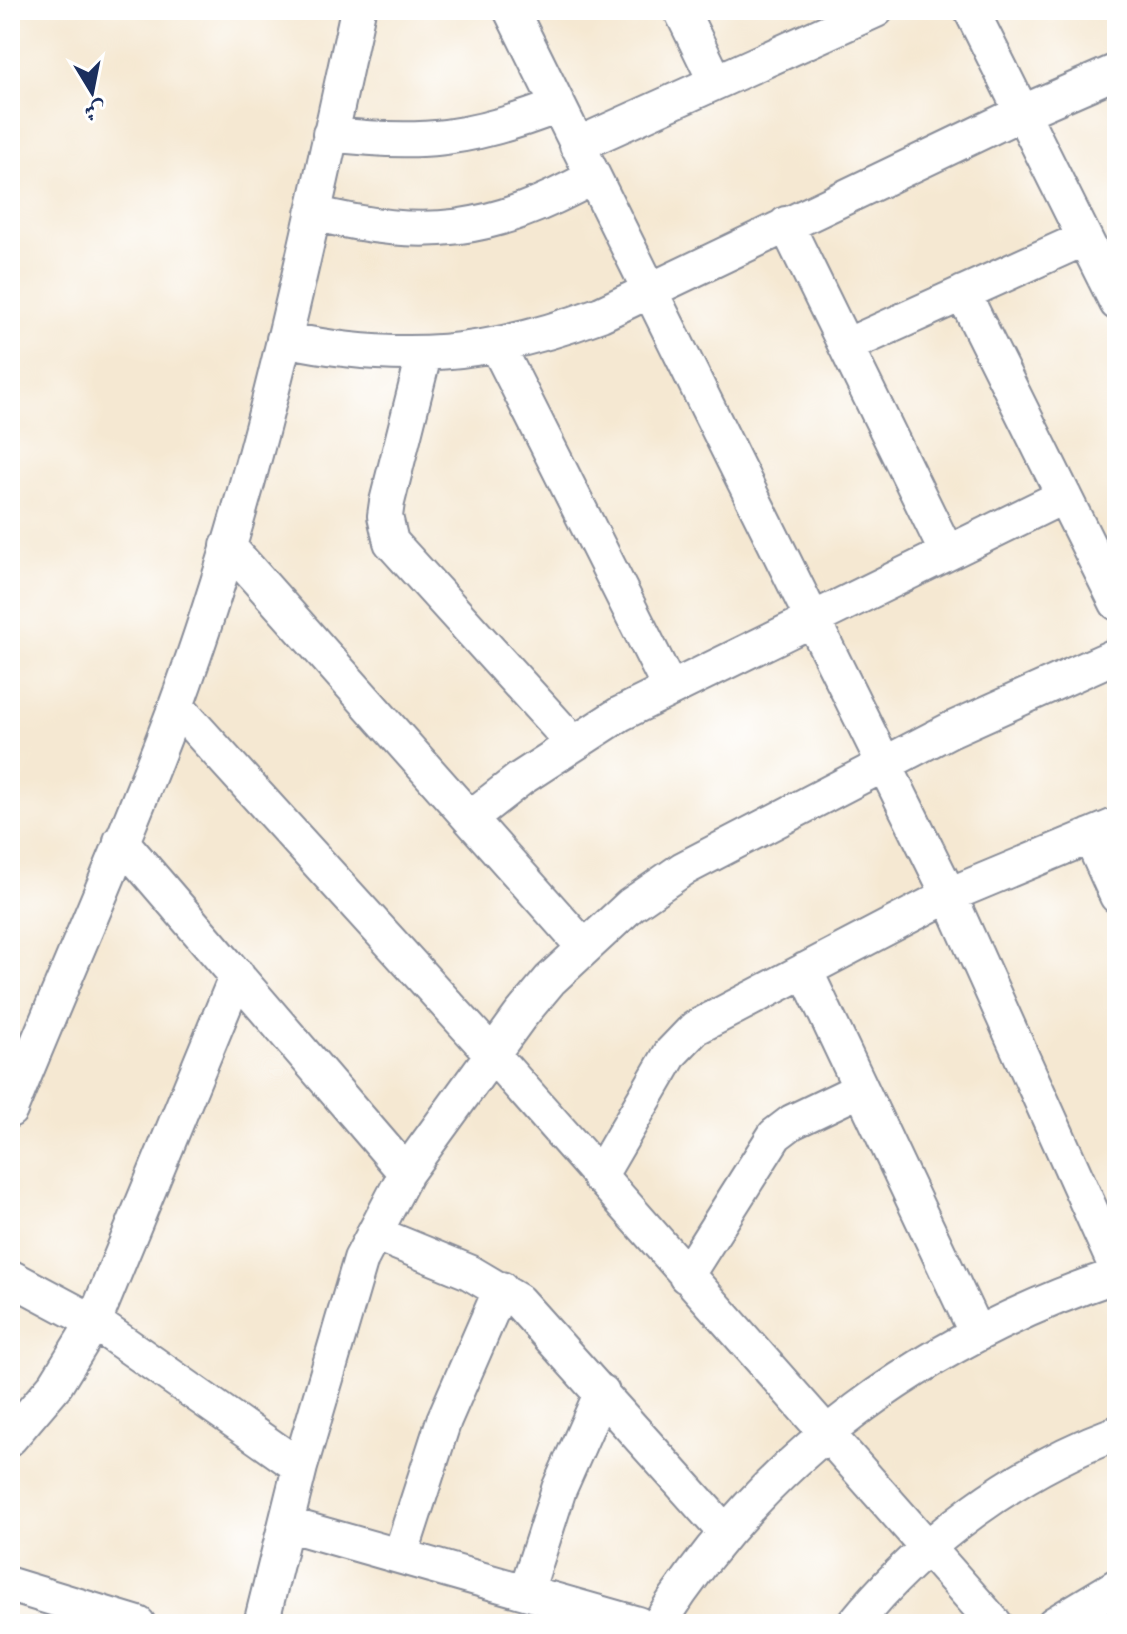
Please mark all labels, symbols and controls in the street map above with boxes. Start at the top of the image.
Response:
north arrow [52,52,132,132]
text: ش [81,91,108,126]

